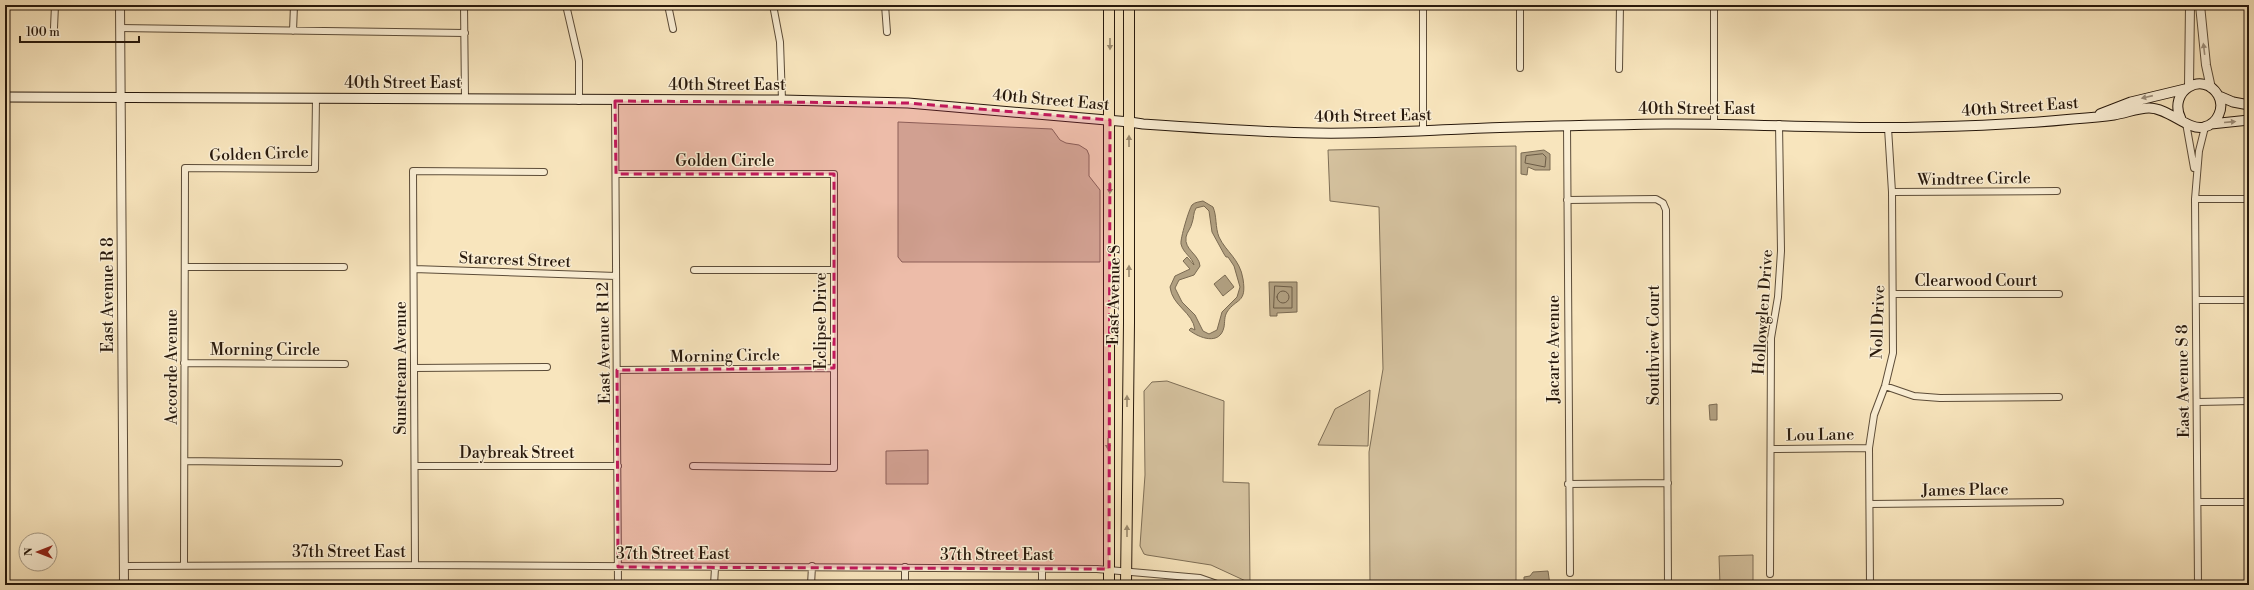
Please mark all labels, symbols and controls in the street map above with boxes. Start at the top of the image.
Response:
scale bar [20,18,139,44]
text: 100 m [26,25,60,40]
one-way arrow [1107,38,1113,51]
one-way arrow [2201,43,2207,55]
street label: 40th Street East [344,73,462,93]
street label: 40th Street East [668,75,786,95]
street label: 40th Street East [992,85,1111,115]
street label: 40th Street East [1961,93,2080,121]
one-way arrow [2140,95,2153,101]
street label: 40th Street East [1638,99,1756,119]
street label: 40th Street East [1314,105,1432,127]
one-way arrow [2224,119,2236,126]
one-way arrow [1126,134,1132,147]
street label: Golden Circle [209,142,309,166]
street label: Golden Circle [675,151,775,171]
street label: Windtree Circle [1916,168,2031,190]
one-way arrow [1106,182,1113,194]
street label: East Avenue R 8 [98,237,118,353]
street label: East Avenue S [1103,245,1125,345]
street label: Starcrest Street [458,248,572,272]
street label: Hollowglen Drive [1749,249,1777,375]
one-way arrow [1126,264,1132,277]
street label: Clearwood Court [1915,271,2038,291]
street label: Eclipse Drive [811,272,831,370]
street label: East Avenue R 12 [593,282,615,404]
street label: Southview Court [1644,285,1664,405]
street label: Noll Drive [1867,285,1889,359]
street label: Jacarte Avenue [1544,295,1564,404]
street label: Sunstream Avenue [391,301,411,435]
street label: Accorde Avenue [162,309,182,426]
street label: East Avenue S 8 [2172,324,2194,438]
street label: Morning Circle [210,340,320,360]
street label: Morning Circle [670,345,780,367]
one-way arrow [1124,394,1130,407]
street label: Lou Lane [1786,424,1854,446]
one-way arrow [1105,438,1111,451]
street label: Daybreak Street [459,443,575,463]
street label: James Place [1920,479,2009,501]
one-way arrow [1124,524,1130,537]
north arrow [18,532,58,572]
street label: 37th Street East [292,542,406,562]
street label: 37th Street East [616,544,730,564]
street label: 37th Street East [940,545,1054,565]
text: N [22,547,36,556]

